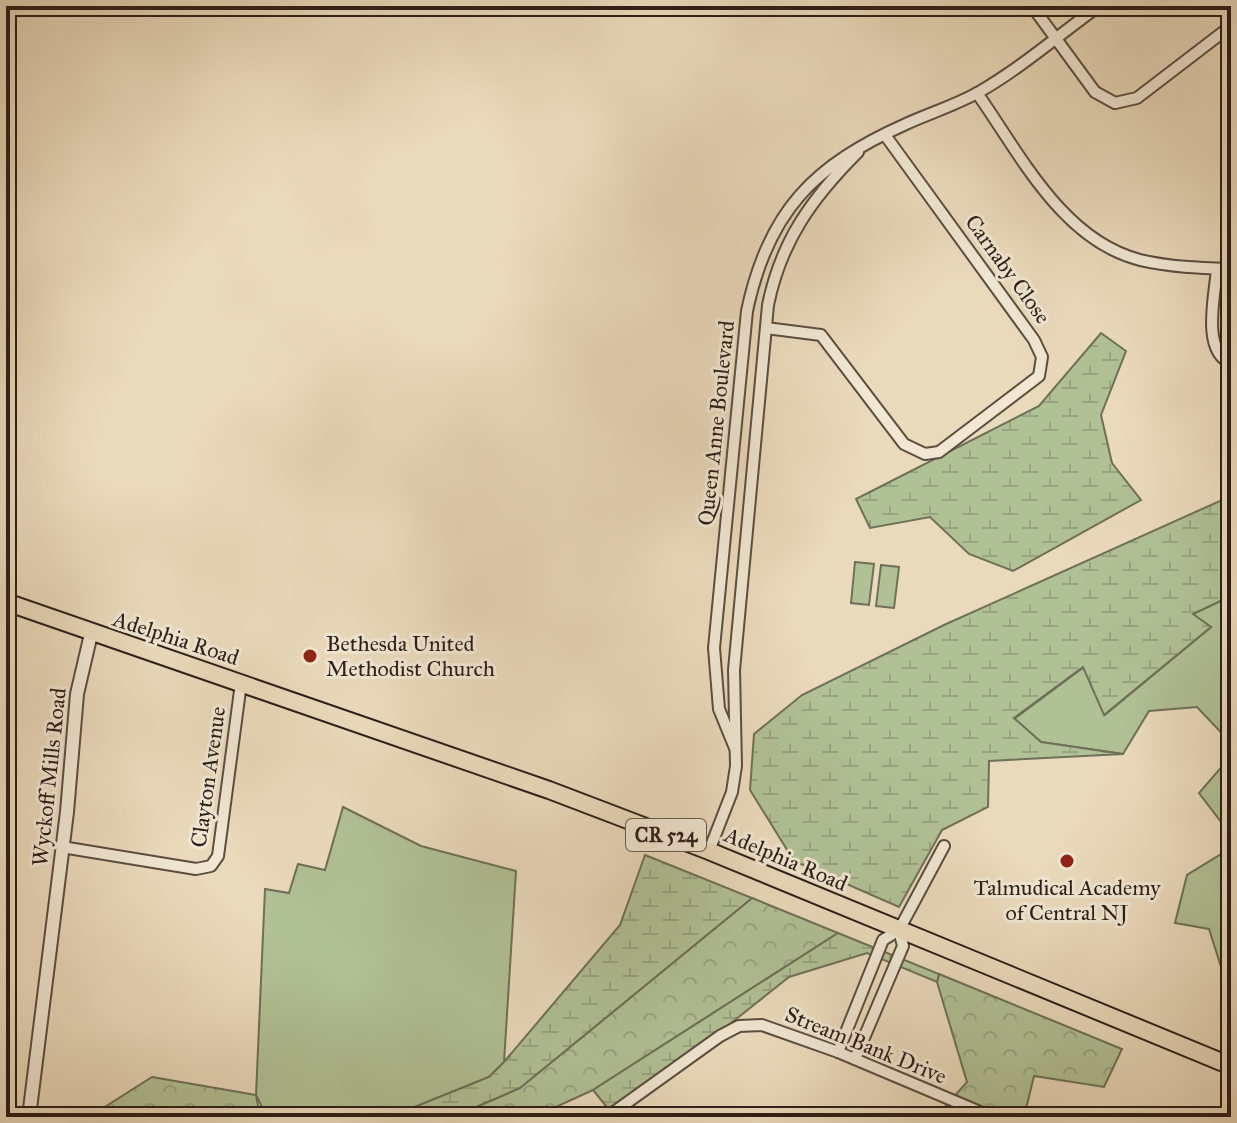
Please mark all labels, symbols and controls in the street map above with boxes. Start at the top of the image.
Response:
street label: Carnaby Close [959,209,1057,329]
street label: Queen Anne Boulevard [692,319,740,527]
street label: Adelphia Road [109,605,242,671]
place label: Bethesda United Methodist Church [326,630,495,682]
marker: Bethesda United Methodist Church [301,647,319,665]
street label: Wyckoff Mills Road [26,686,72,868]
street label: Clayton Avenue [185,705,231,849]
road number: CR 524 [626,819,706,851]
street label: Adelphia Road [720,821,852,897]
marker: Talmudical Academy of Central NJ [1058,852,1076,870]
place label: Talmudical Academy of Central NJ [973,874,1161,926]
street label: Stream Bank Drive [781,1000,951,1090]

